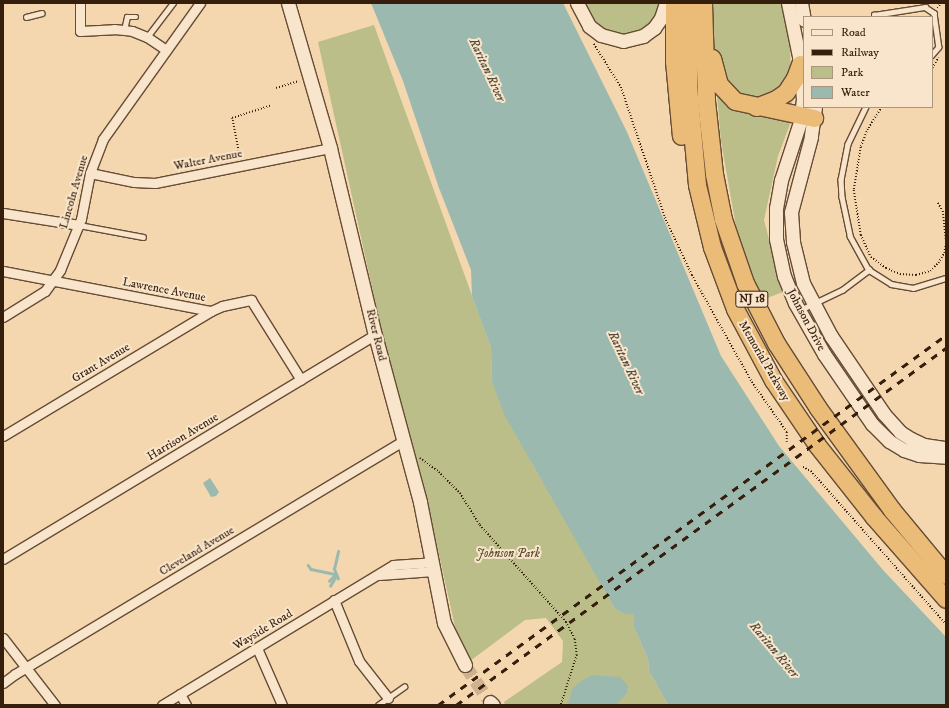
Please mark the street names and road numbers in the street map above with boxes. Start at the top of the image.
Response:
street label: Walter Avenue [173,146,243,174]
street label: Lincoln Avenue [57,154,91,230]
street label: Lawrence Avenue [121,275,207,305]
street label: Johnson Drive [784,286,828,354]
road number: NJ 18 [735,290,769,308]
street label: River Road [363,307,389,363]
street label: Memorial Parkway [735,318,793,404]
street label: Grant Avenue [69,340,133,386]
street label: Harrison Avenue [145,410,221,464]
street label: Cleveland Avenue [157,523,237,579]
street label: Wayside Road [231,607,295,653]

